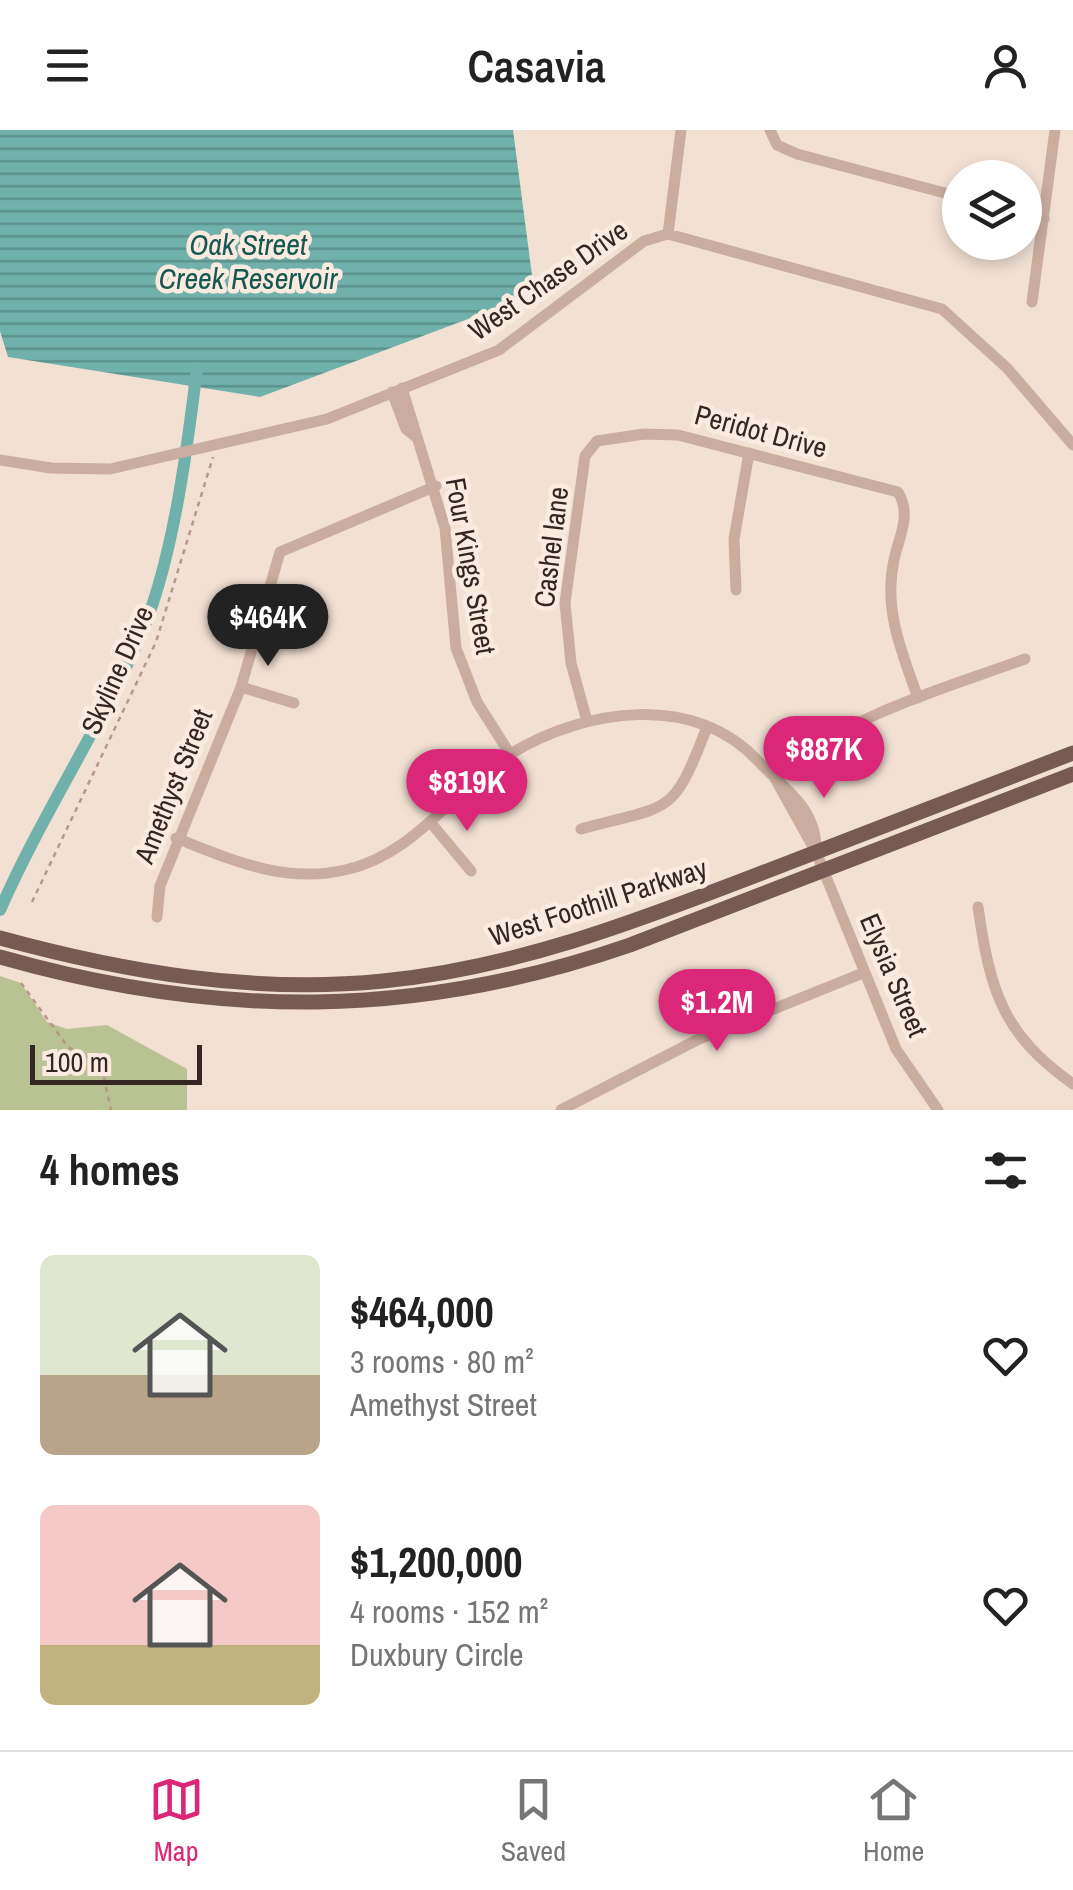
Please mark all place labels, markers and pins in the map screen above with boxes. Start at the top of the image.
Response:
pin: $464K [198,584,338,669]
pin: $887K [754,716,894,801]
pin: $819K [397,749,537,834]
pin: $1.2M [647,969,787,1054]

